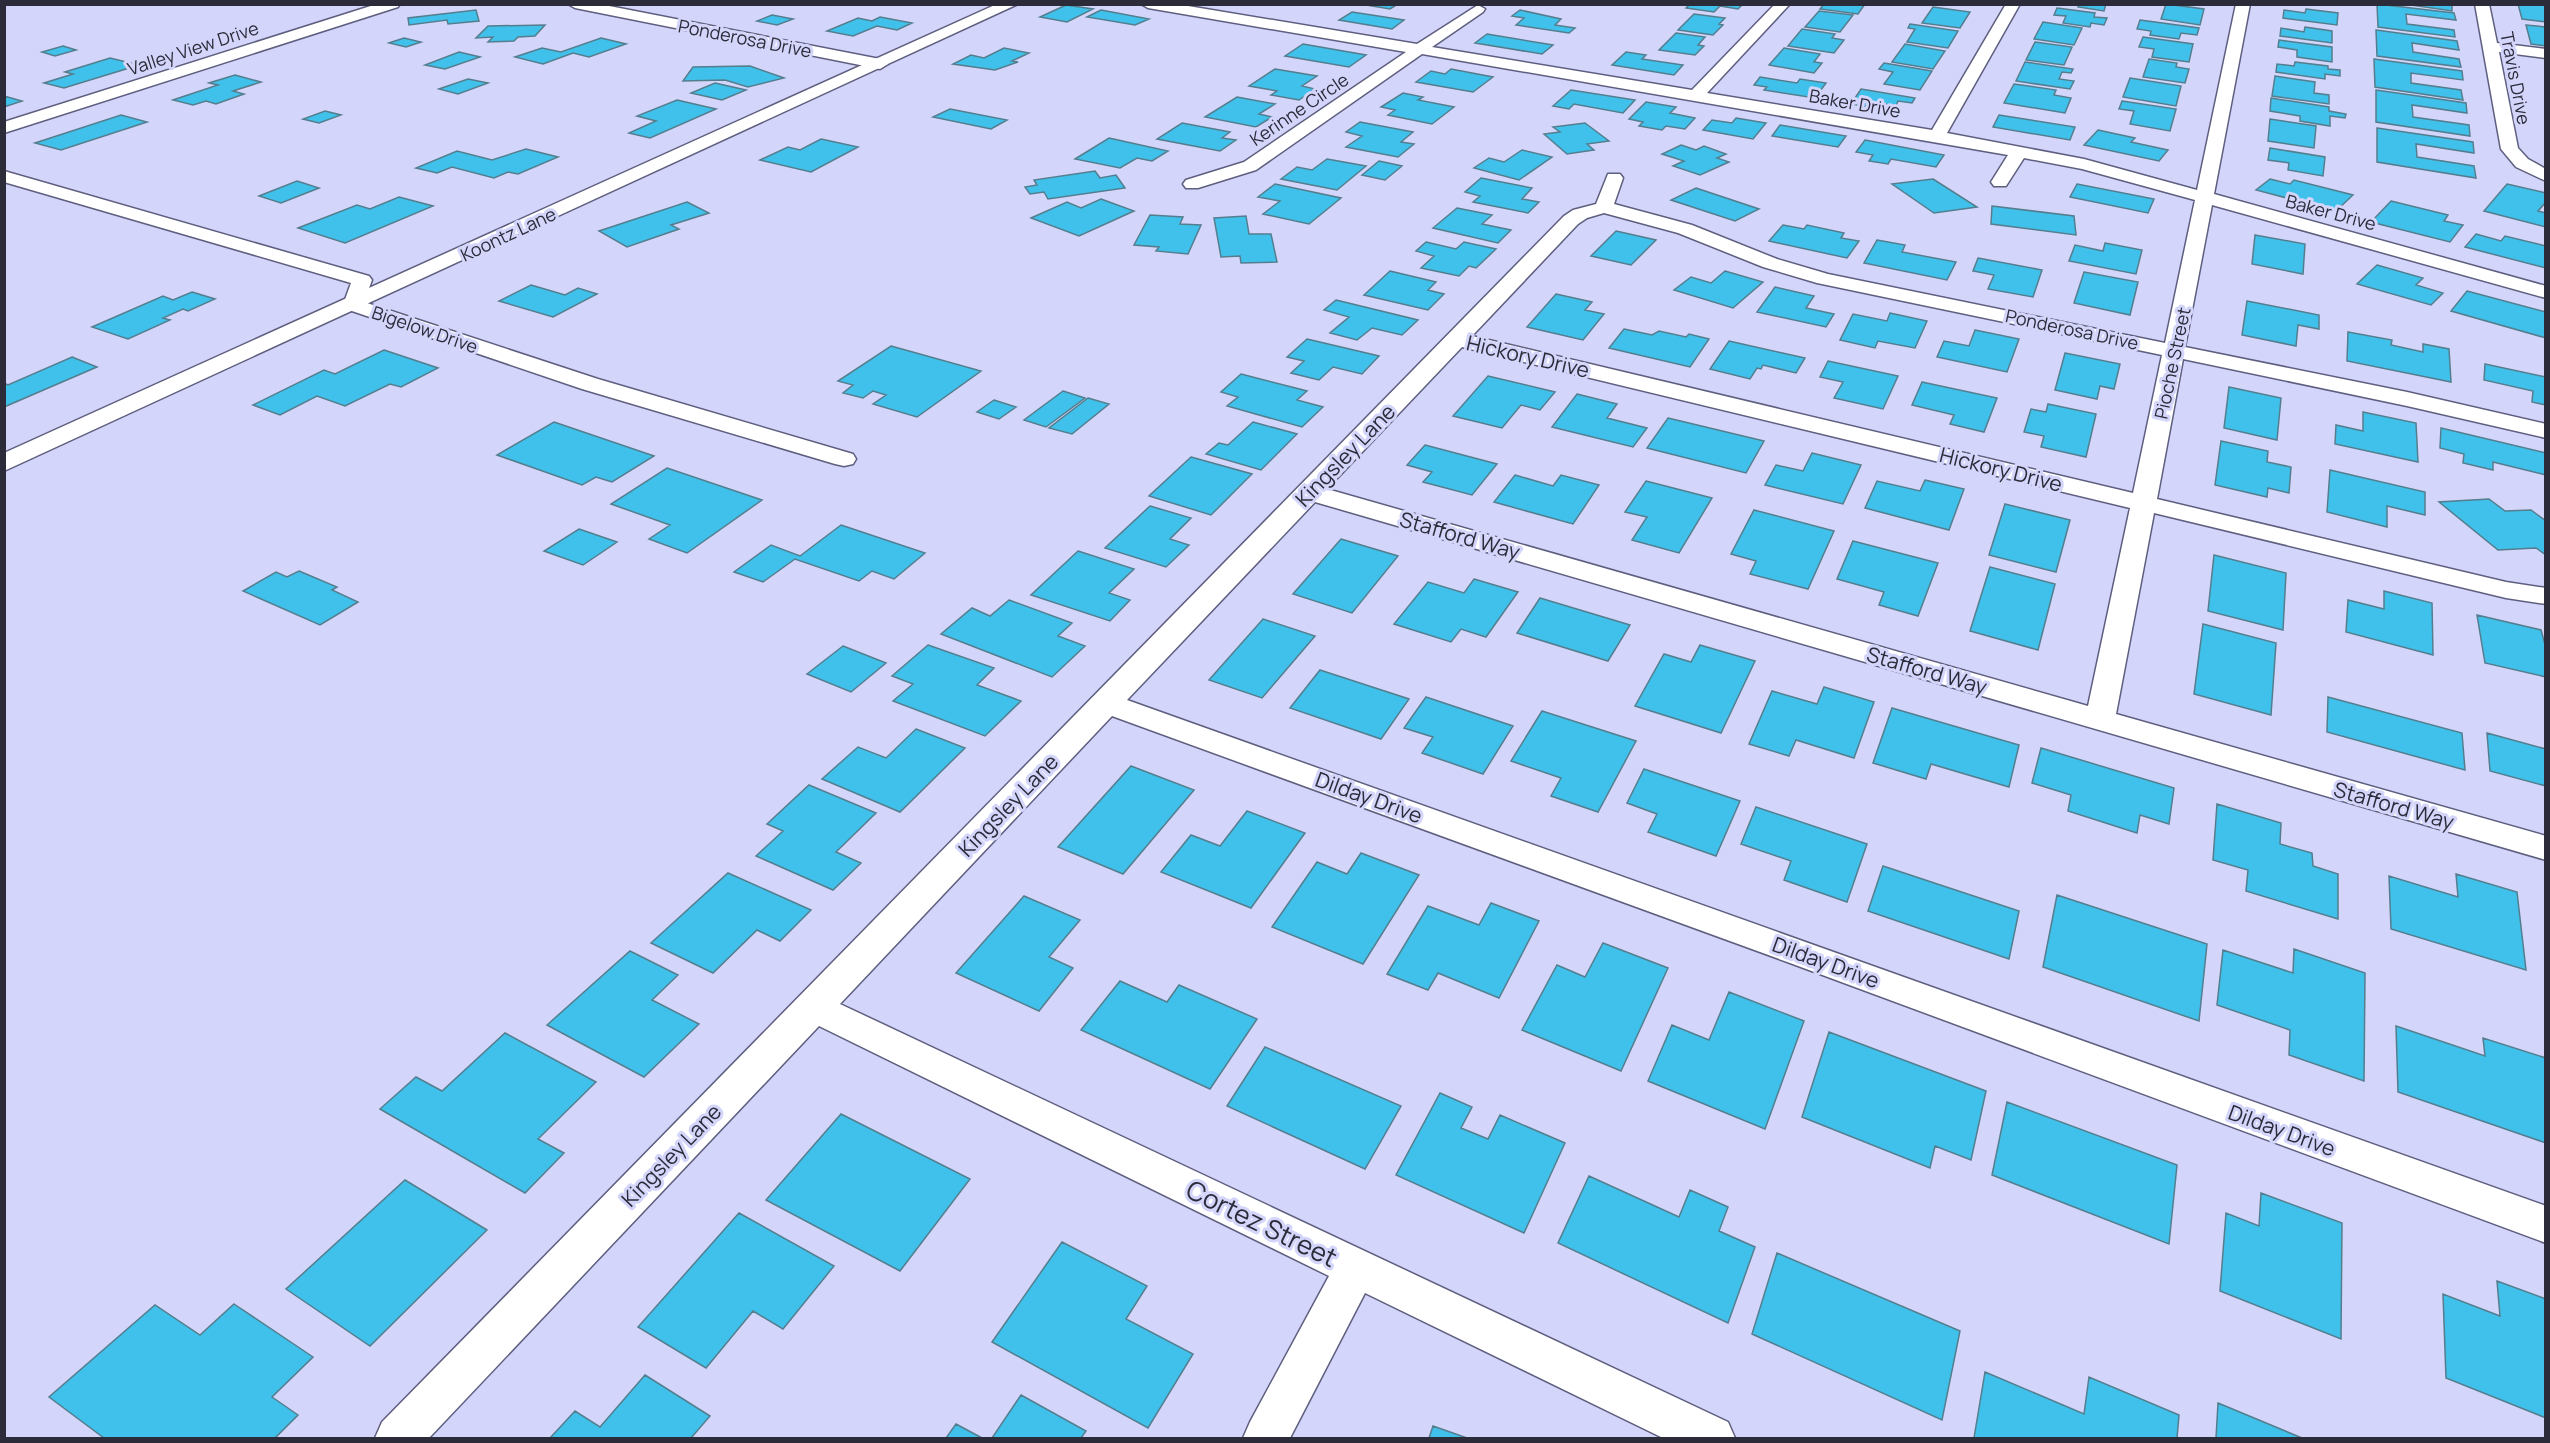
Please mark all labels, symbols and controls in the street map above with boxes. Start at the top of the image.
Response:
street label: Ponderosa Drive [676,13,814,63]
street label: Valley View Drive [124,16,262,80]
street label: Travis Drive [2495,30,2537,126]
street label: Kerinne Circle [1245,67,1353,151]
street label: Baker Drive [1807,83,1903,123]
street label: Baker Drive [2283,188,2379,236]
street label: Koontz Lane [456,201,560,267]
street label: Bigelow Drive [369,300,481,358]
street label: Ponderosa Drive [2003,303,2141,355]
street label: Pioche Street [2148,305,2196,421]
street label: Hickory Drive [1464,328,1592,384]
street label: Kingsley Lane [1289,398,1401,512]
street label: Hickory Drive [1937,440,2065,498]
street label: Stafford Way [1397,504,1523,566]
street label: Stafford Way [1864,639,1990,701]
street label: Kingsley Lane [952,748,1064,862]
street label: Dilday Drive [1312,765,1426,829]
street label: Stafford Way [2331,774,2457,836]
street label: Dilday Drive [1769,930,1883,994]
street label: Kingsley Lane [615,1098,727,1212]
street label: Dilday Drive [2225,1098,2339,1162]
street label: Cortez Street [1181,1171,1343,1275]

